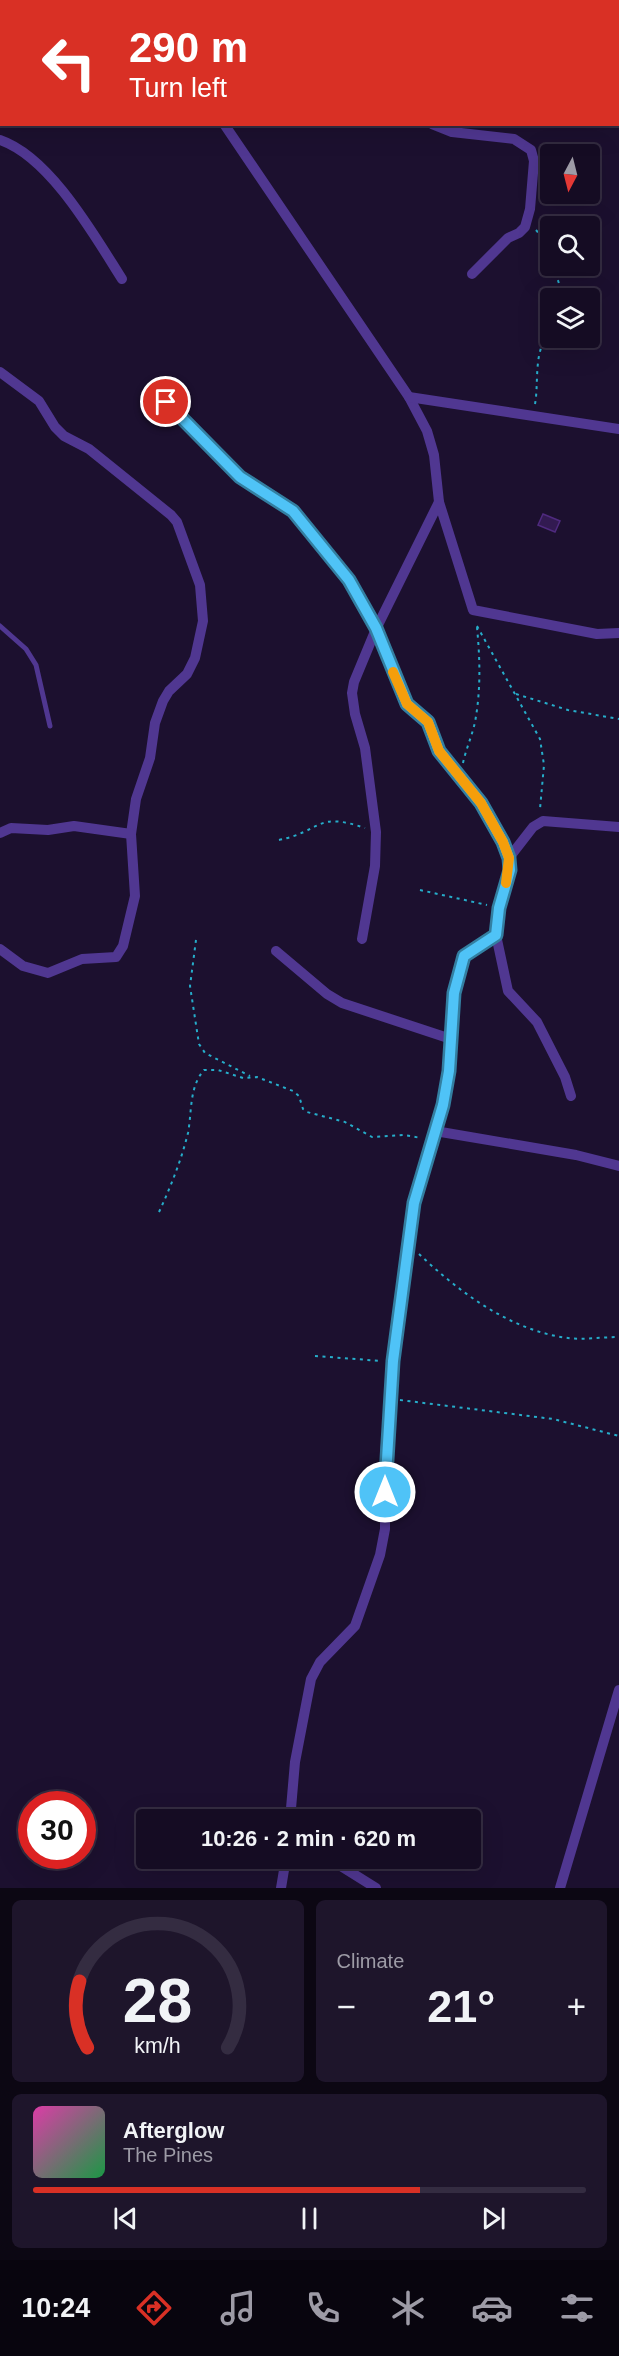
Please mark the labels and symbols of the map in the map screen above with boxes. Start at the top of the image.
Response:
north arrow [540,144,600,204]
pin [140,376,191,427]
position arrow [353,1460,417,1524]
speed limit sign: 30 [18,1791,96,1869]

